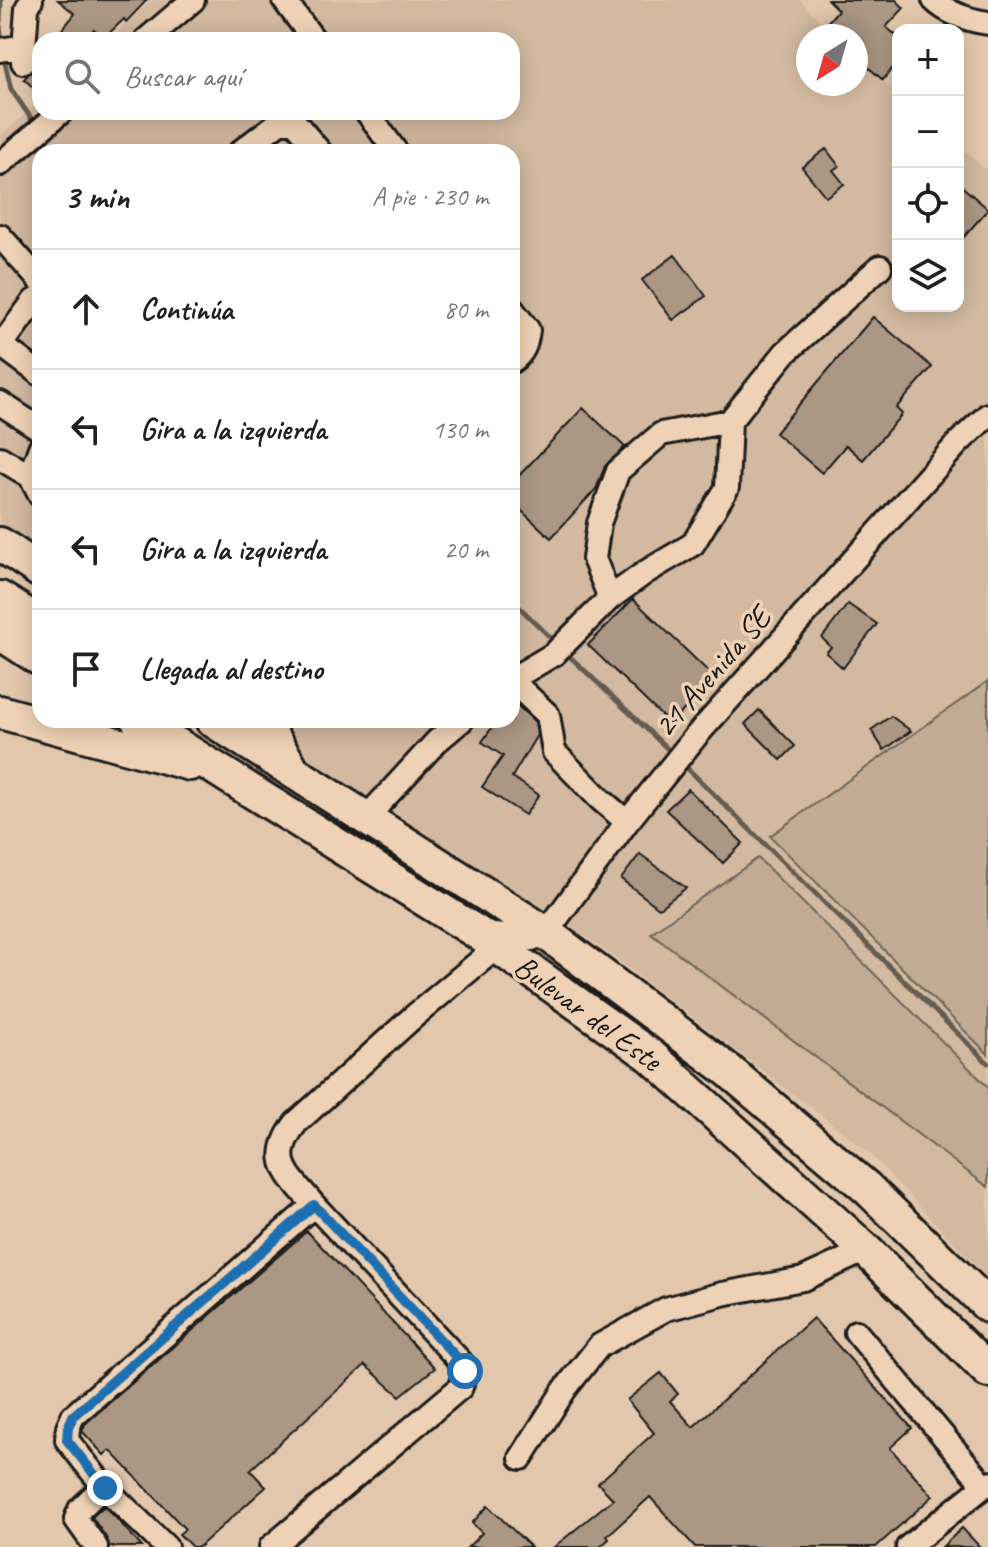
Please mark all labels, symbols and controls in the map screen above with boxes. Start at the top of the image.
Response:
north arrow [796,24,868,96]
map controls [892,24,964,312]
button: + [892,24,964,96]
search box [32,32,520,120]
icon: search [60,54,104,98]
text: Buscar aquí [124,57,242,95]
button: − [892,96,964,168]
button: locate [892,168,964,240]
text: 3 min [64,175,129,218]
text: A pie · 230 m [372,180,488,213]
button: layers [892,240,964,312]
icon: ahead [64,287,108,331]
text: Continúa [140,290,233,328]
text: 80 m [444,293,488,326]
icon: left [64,407,108,451]
text: Gira a la izquierda [140,410,326,448]
text: 130 m [432,413,488,446]
icon: left [64,527,108,571]
text: Gira a la izquierda [140,530,326,568]
text: 20 m [444,533,488,566]
street label: 21 Avenida SE [644,595,782,746]
icon: arrive [64,647,108,691]
text: Llegada al destino [140,650,323,688]
street label: Bulevar del Este [506,946,672,1082]
route start [447,1353,483,1389]
route end [87,1470,123,1506]

